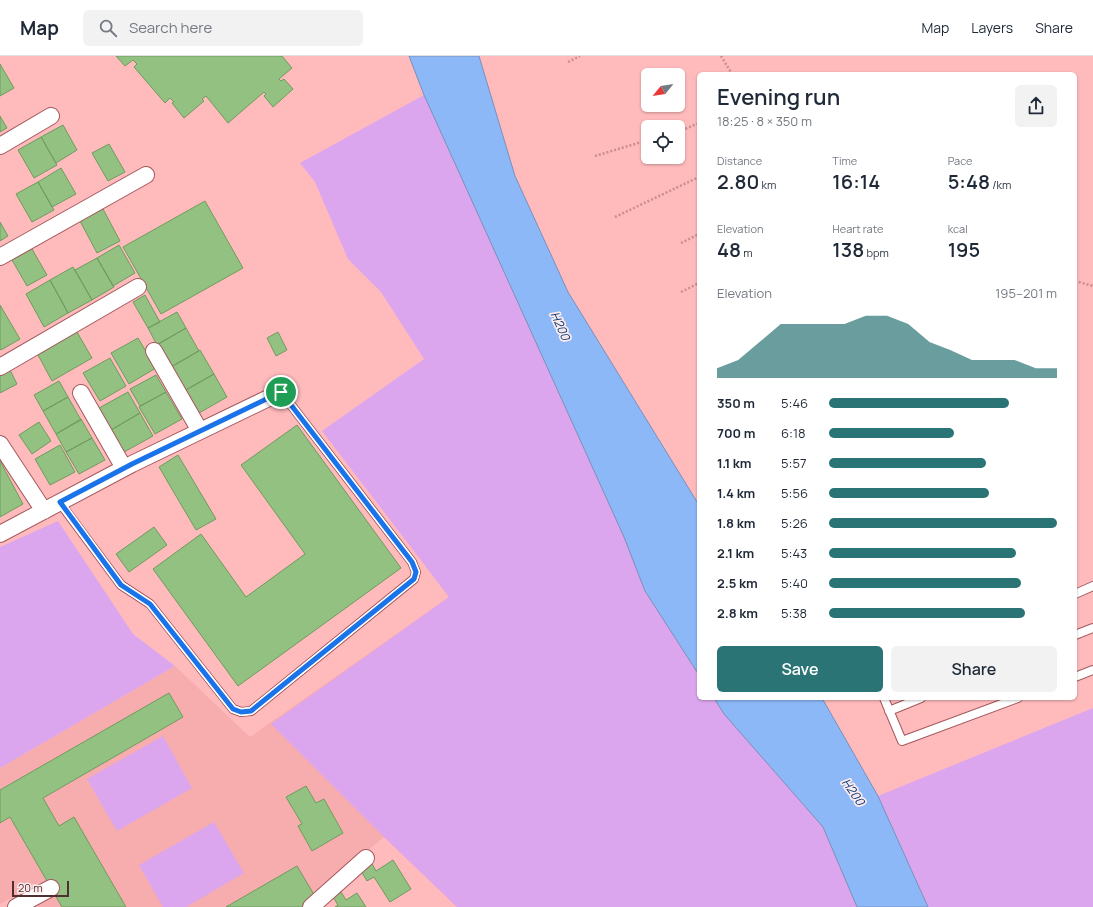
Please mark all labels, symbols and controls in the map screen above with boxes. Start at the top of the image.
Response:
search box [83,10,363,46]
text: Map [20,15,59,41]
icon: search [97,17,119,39]
text: Search here [129,17,212,38]
text: Map [921,18,949,37]
text: Layers [971,18,1013,37]
text: Share [1035,18,1073,37]
north arrow [641,68,685,112]
map controls [641,68,685,164]
text: Evening run [717,82,840,112]
button: share [1015,85,1057,127]
text: 18:25 · 8 × 350 m [717,112,812,130]
button: locate [641,120,685,164]
text: Distance [717,153,762,168]
text: Time [832,153,857,168]
text: Pace [948,153,973,168]
text: 2.80 [717,168,759,195]
text: 16:14 [832,168,880,195]
text: 5:48 [948,168,990,195]
text: km [759,177,776,192]
text: /km [990,177,1011,192]
text: Elevation [717,221,763,236]
text: Heart rate [832,221,883,236]
text: kcal [948,221,968,236]
text: 48 [717,236,741,263]
text: 138 [832,236,864,263]
text: 195 [948,236,980,263]
text: m [741,245,753,260]
text: bpm [864,245,889,260]
text: Elevation [717,284,772,302]
text: 195–201 m [995,284,1057,302]
water label: H200 [547,309,575,344]
pin [264,375,298,409]
icon: arrive [270,381,292,403]
text: 350 m [717,394,755,412]
text: 5:46 [781,394,808,412]
text: 700 m [717,424,755,442]
text: 6:18 [781,424,806,442]
text: 1.1 km [717,454,752,472]
text: 5:57 [781,454,806,472]
text: 1.4 km [717,484,755,502]
text: 5:56 [781,484,808,502]
text: 1.8 km [717,514,755,532]
text: 5:26 [781,514,808,532]
text: 2.1 km [717,544,754,562]
text: 5:43 [781,544,807,562]
text: 2.5 km [717,574,758,592]
text: 5:40 [781,574,808,592]
text: 2.8 km [717,604,758,622]
text: 5:38 [781,604,807,622]
button: Save [717,646,883,692]
button: Share [891,646,1057,692]
water label: H200 [838,775,870,810]
scale bar [12,879,69,898]
text: 20 m [18,880,43,895]

